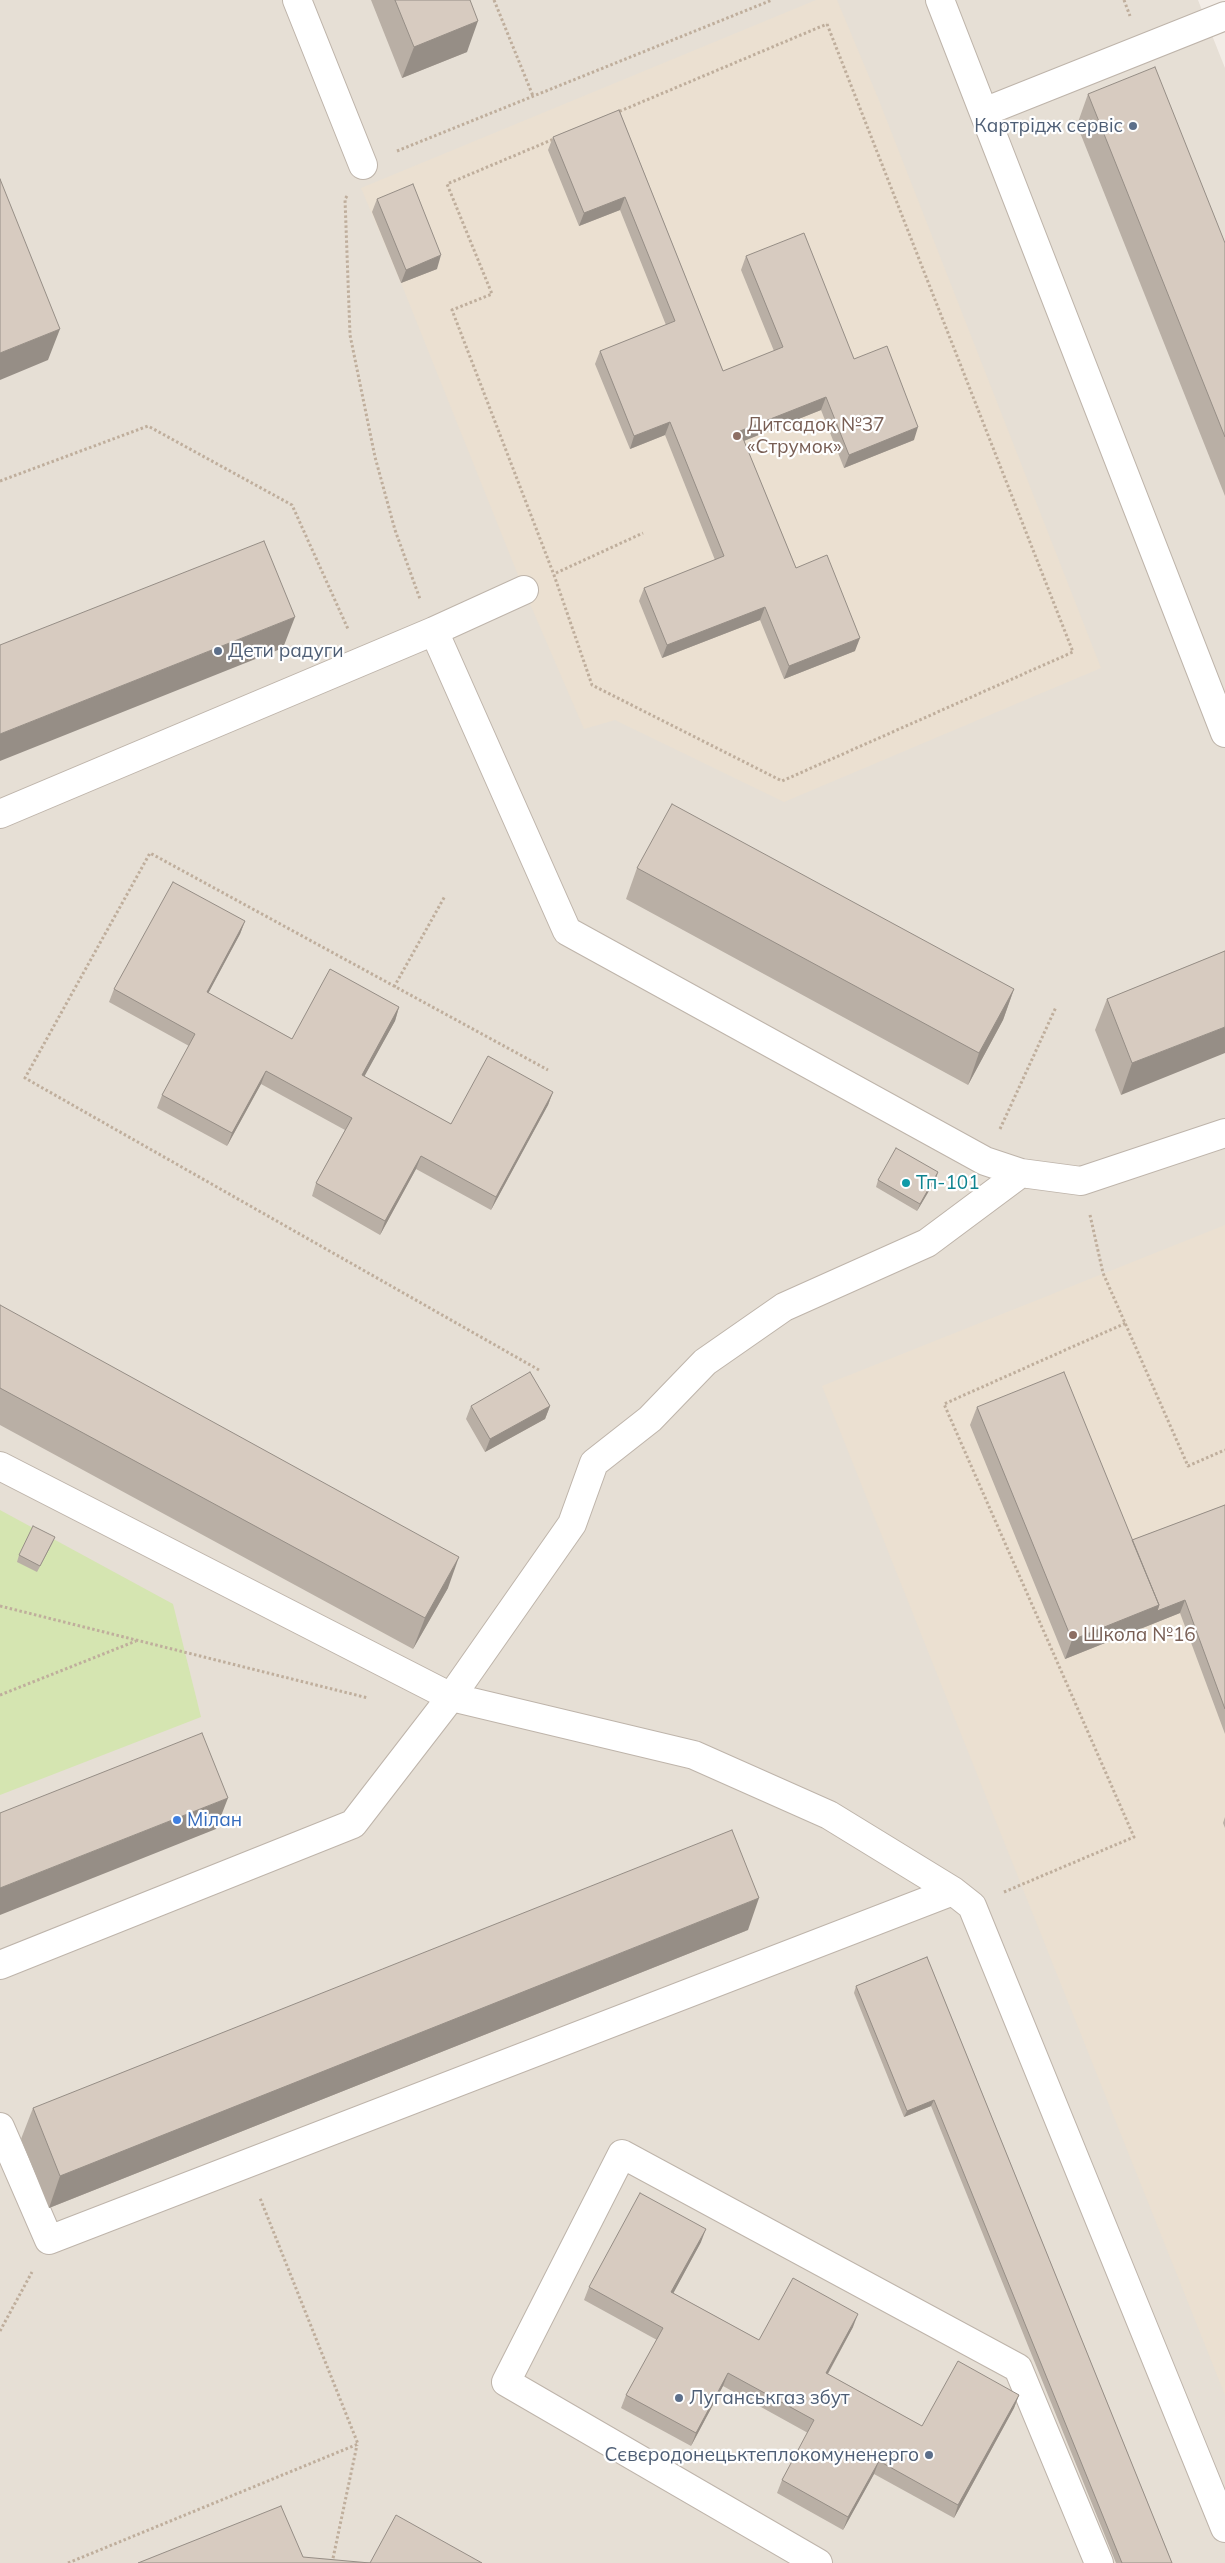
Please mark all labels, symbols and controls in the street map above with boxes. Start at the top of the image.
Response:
place label: Картрiдж сервiс [974,115,1123,137]
marker: Картрiдж сервiс [1127,120,1139,132]
place label: Дитсадок №37 «Струмок» [747,414,885,458]
marker: Дитсадок №37 «Струмок» [731,430,743,442]
place label: Дети радуги [228,640,343,662]
marker: Дети радуги [212,645,224,657]
place label: Тп-101 [916,1172,980,1194]
marker: Тп-101 [900,1177,912,1189]
place label: Школа №16 [1083,1624,1196,1646]
marker: Школа №16 [1067,1629,1079,1641]
place label: Мілан [187,1809,242,1831]
marker: Мілан [171,1814,183,1826]
place label: Луганськгаз збут [689,2387,850,2409]
marker: Луганськгаз збут [673,2392,685,2404]
place label: Сєвєродонецьктеплокомуненерго [604,2444,919,2466]
marker: Сєвєродонецьктеплокомуненерго [923,2449,935,2461]

